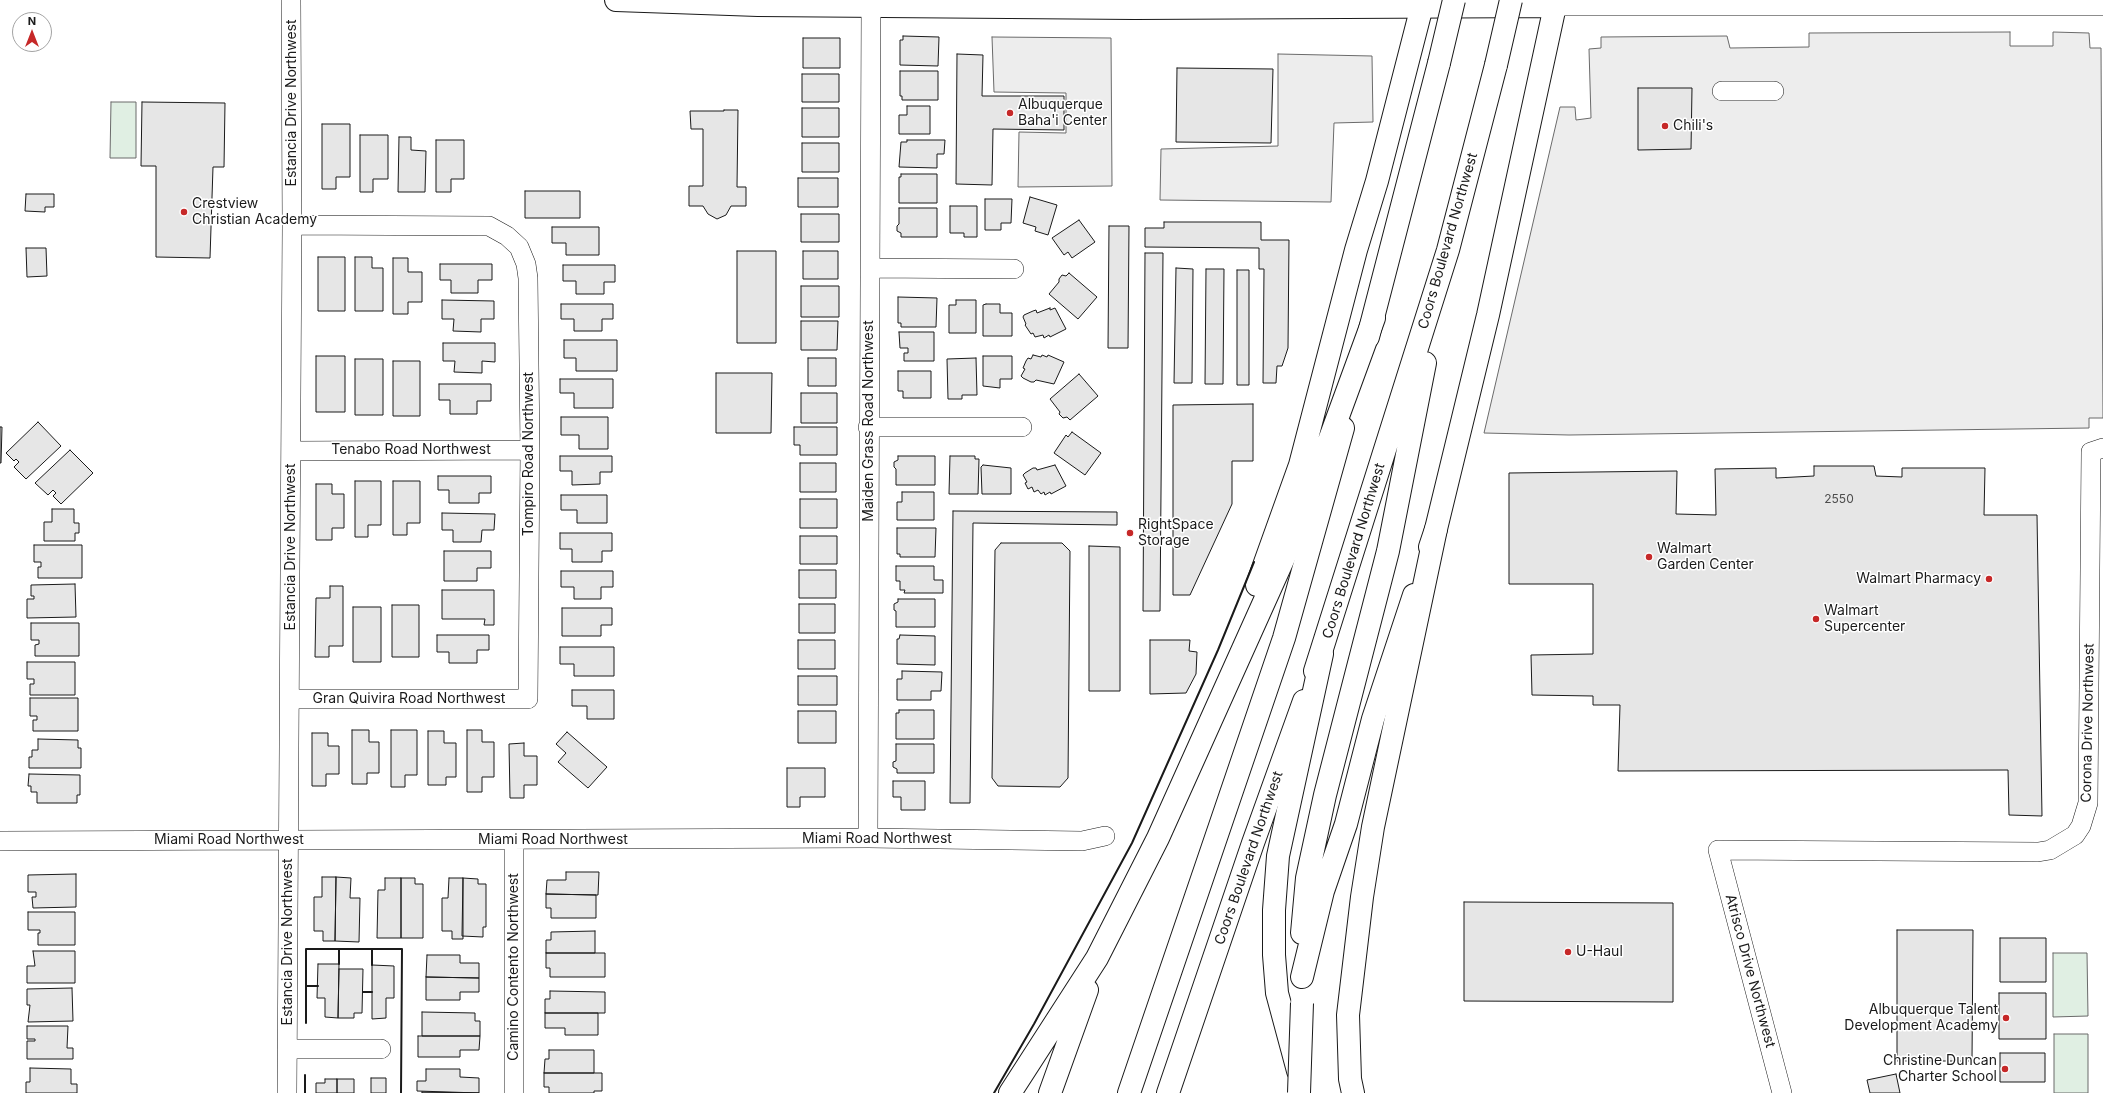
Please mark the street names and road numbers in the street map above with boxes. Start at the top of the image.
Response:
street label: Estancia Drive Northwest [284,19,300,187]
street label: Coors Boulevard Northwest [1415,151,1481,331]
street label: Maiden Grass Road Northwest [861,320,877,522]
street label: Tompiro Road Northwest [521,372,537,536]
street label: Tenabo Road Northwest [331,442,491,458]
street label: Coors Boulevard Northwest [1319,461,1389,641]
street label: Estancia Drive Northwest [283,463,299,631]
street label: Corona Drive Northwest [2078,643,2098,803]
street label: Gran Quivira Road Northwest [313,691,505,707]
street label: Coors Boulevard Northwest [1211,769,1287,947]
street label: Miami Road Northwest [802,831,952,847]
street label: Miami Road Northwest [154,832,304,848]
street label: Miami Road Northwest [478,832,628,848]
street label: Estancia Drive Northwest [280,858,296,1026]
street label: Camino Contento Northwest [506,873,522,1061]
street label: Atrisco Drive Northwest [1721,893,1779,1049]

